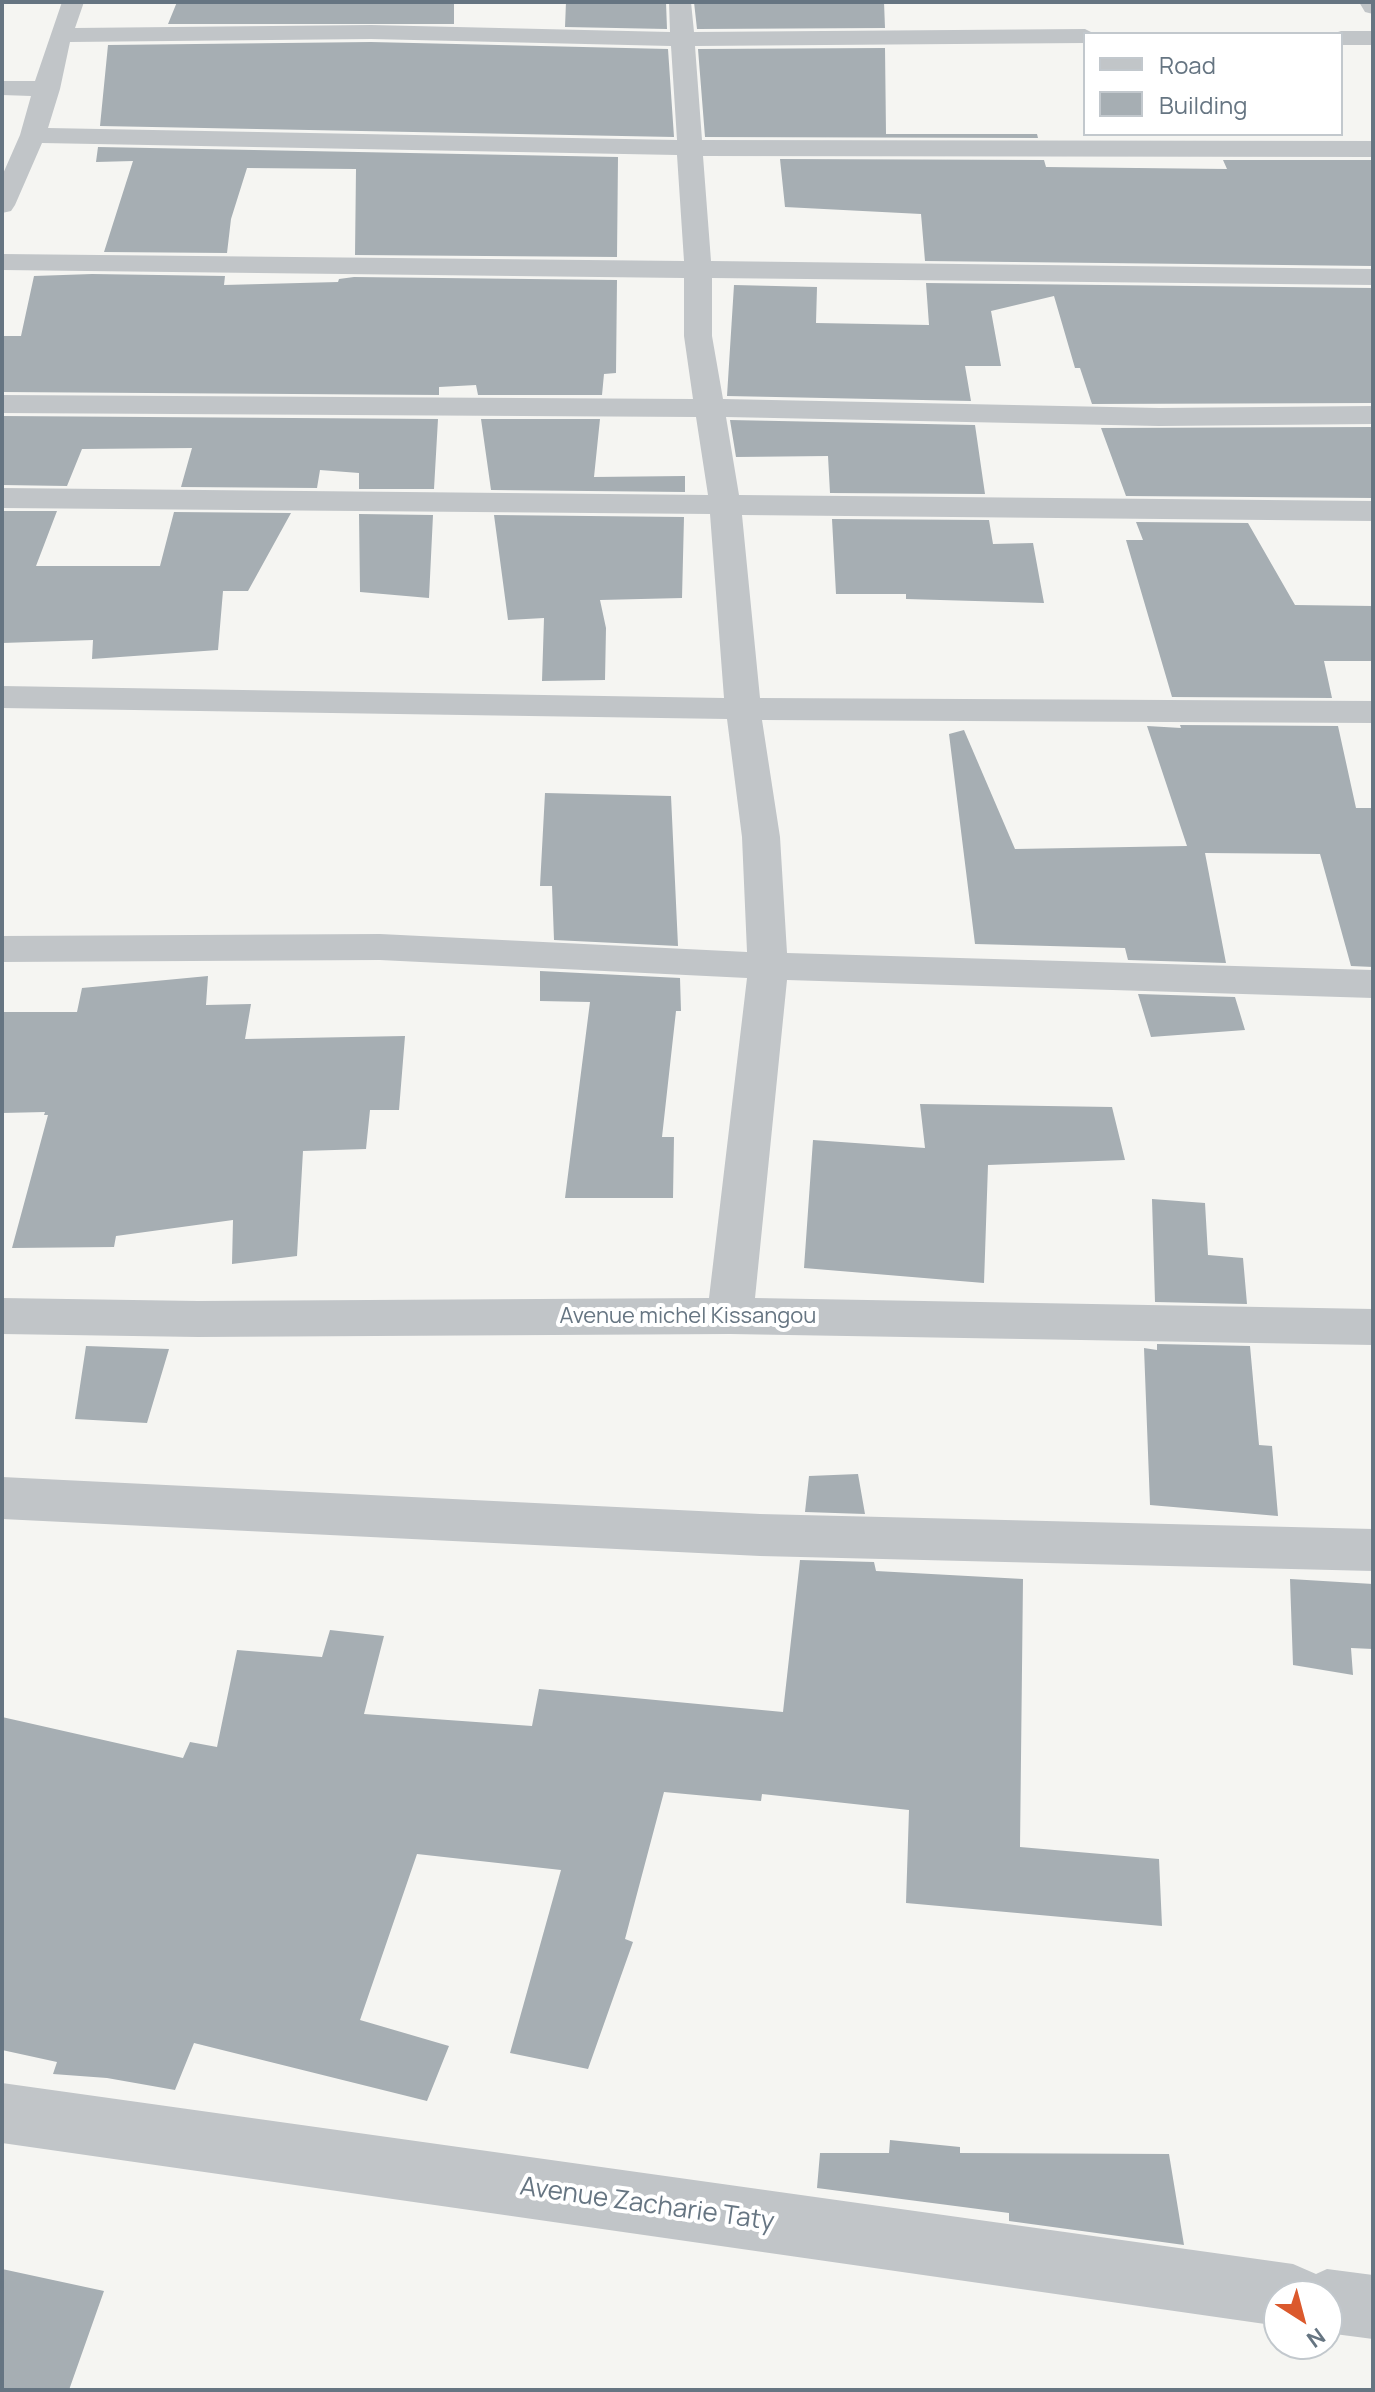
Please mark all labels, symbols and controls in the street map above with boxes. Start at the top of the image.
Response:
legend [1083,32,1343,136]
text: Road [1159,48,1216,81]
text: Building [1159,88,1247,121]
street label: Avenue michel Kissangou [560,1304,816,1330]
street label: Avenue Zacharie Taty [518,2172,776,2238]
north arrow [1263,2280,1343,2360]
text: N [1301,2321,1331,2355]

